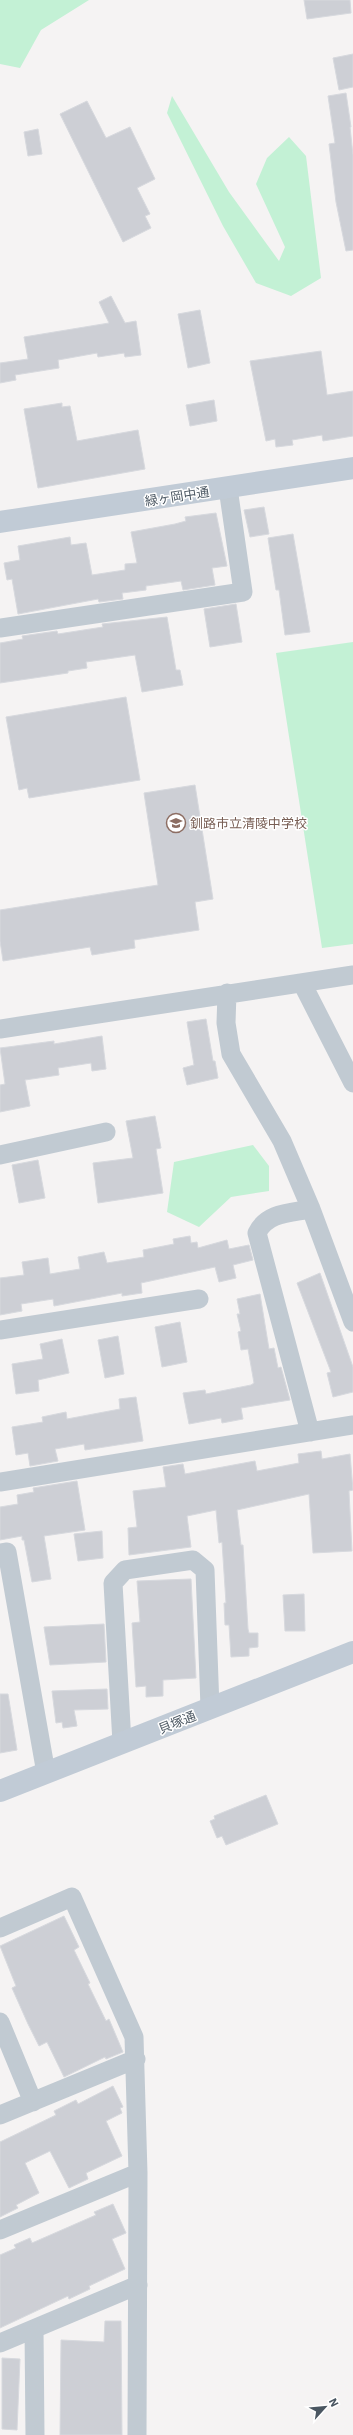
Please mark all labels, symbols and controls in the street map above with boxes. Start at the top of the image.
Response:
street label: 緑ヶ岡中通 [144,483,211,510]
school or university icon: 釧路市立清陵中学校 [165,812,187,834]
place label: 釧路市立清陵中学校 [190,815,307,832]
street label: 貝塚通 [156,1707,198,1738]
north arrow [305,2387,345,2427]
text: N [326,2396,342,2409]

